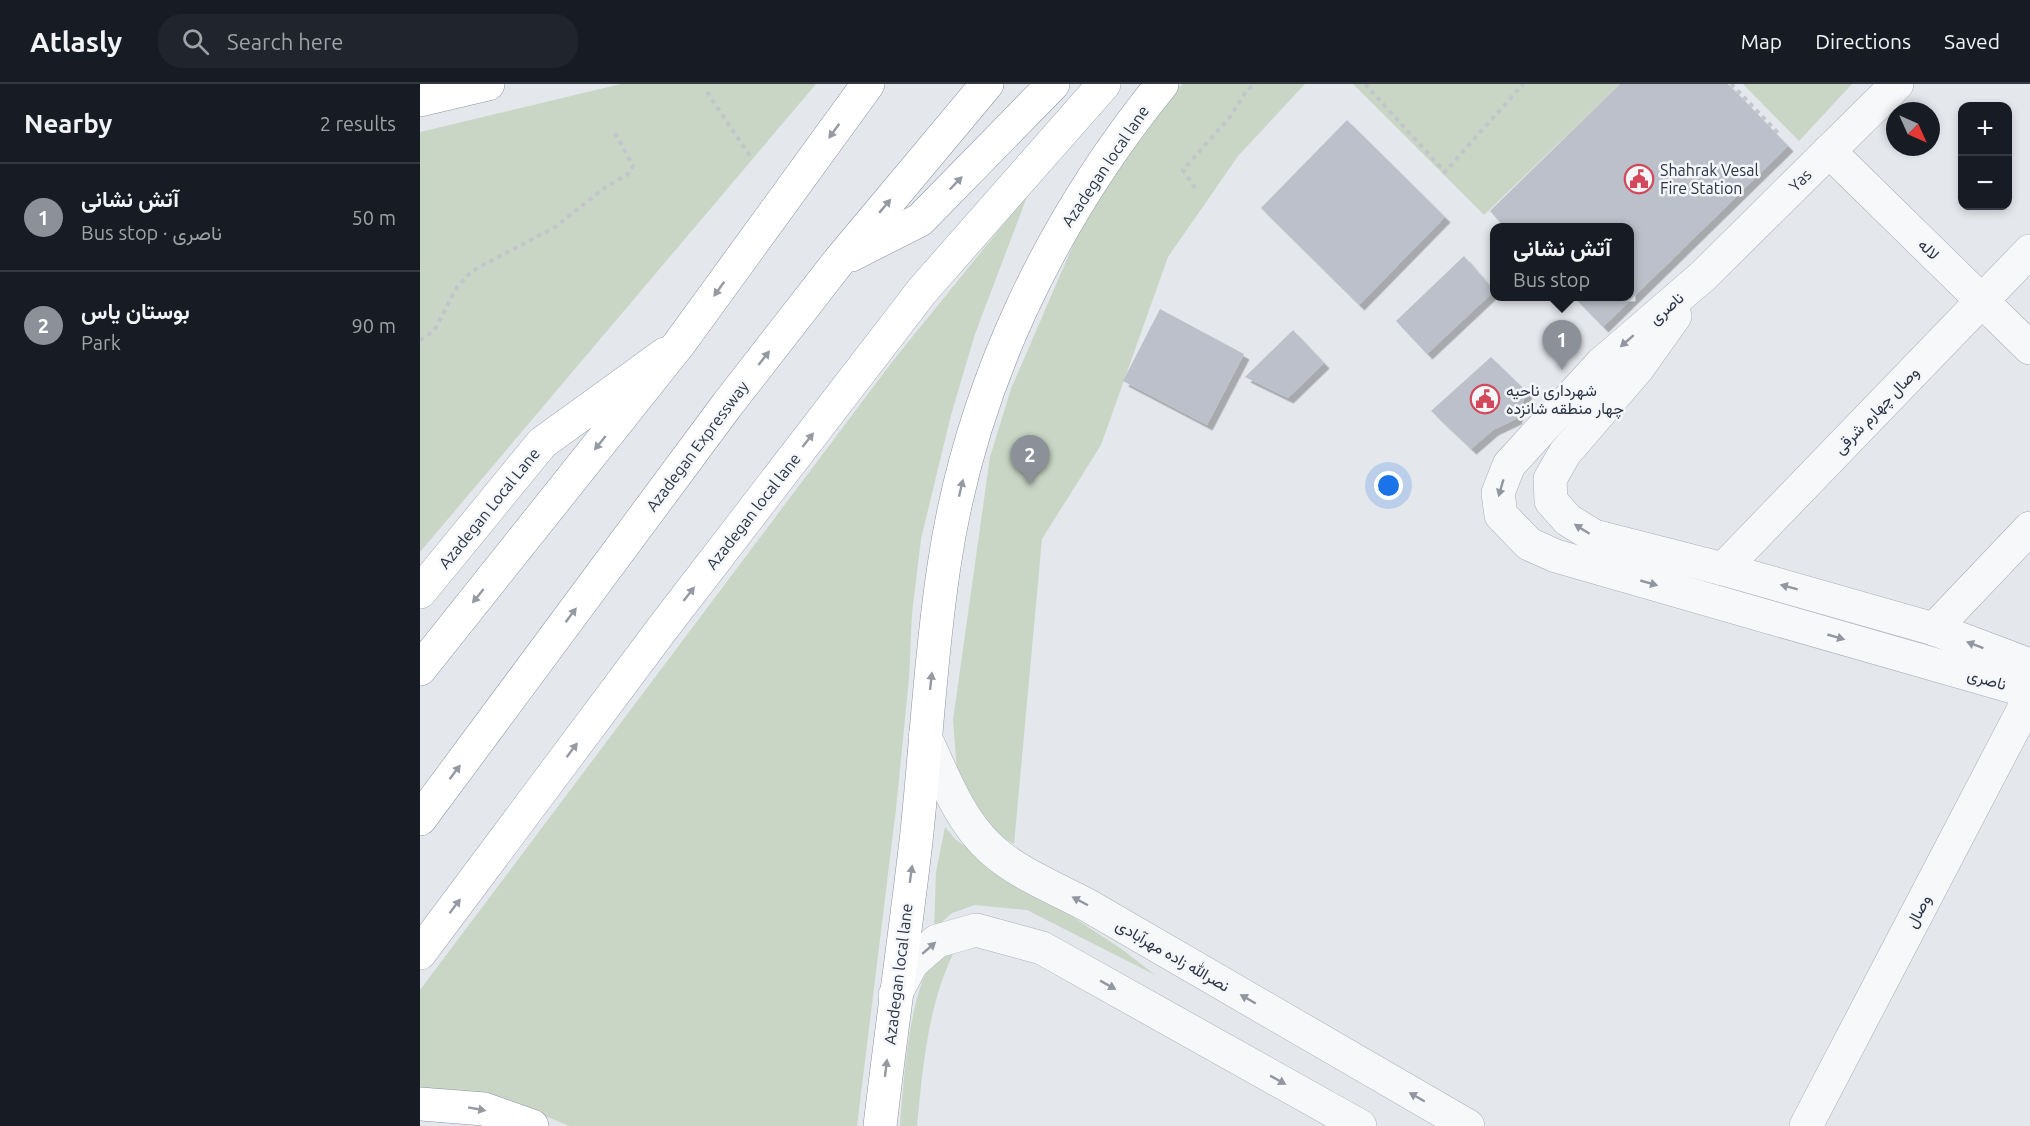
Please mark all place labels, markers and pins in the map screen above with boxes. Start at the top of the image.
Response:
place label: Shahrak Vesal Fire Station [1660,161,1759,197]
public building icon: Shahrak Vesal Fire Station [1623,163,1655,195]
pin: 1 [1542,320,1582,370]
place label: شهرداری ناحیه چهار منطقه شانزده [1506,381,1624,420]
public building icon: شهرداری ناحیه چهار منطقه شانزده [1469,383,1501,415]
pin: 2 [1010,436,1050,485]

